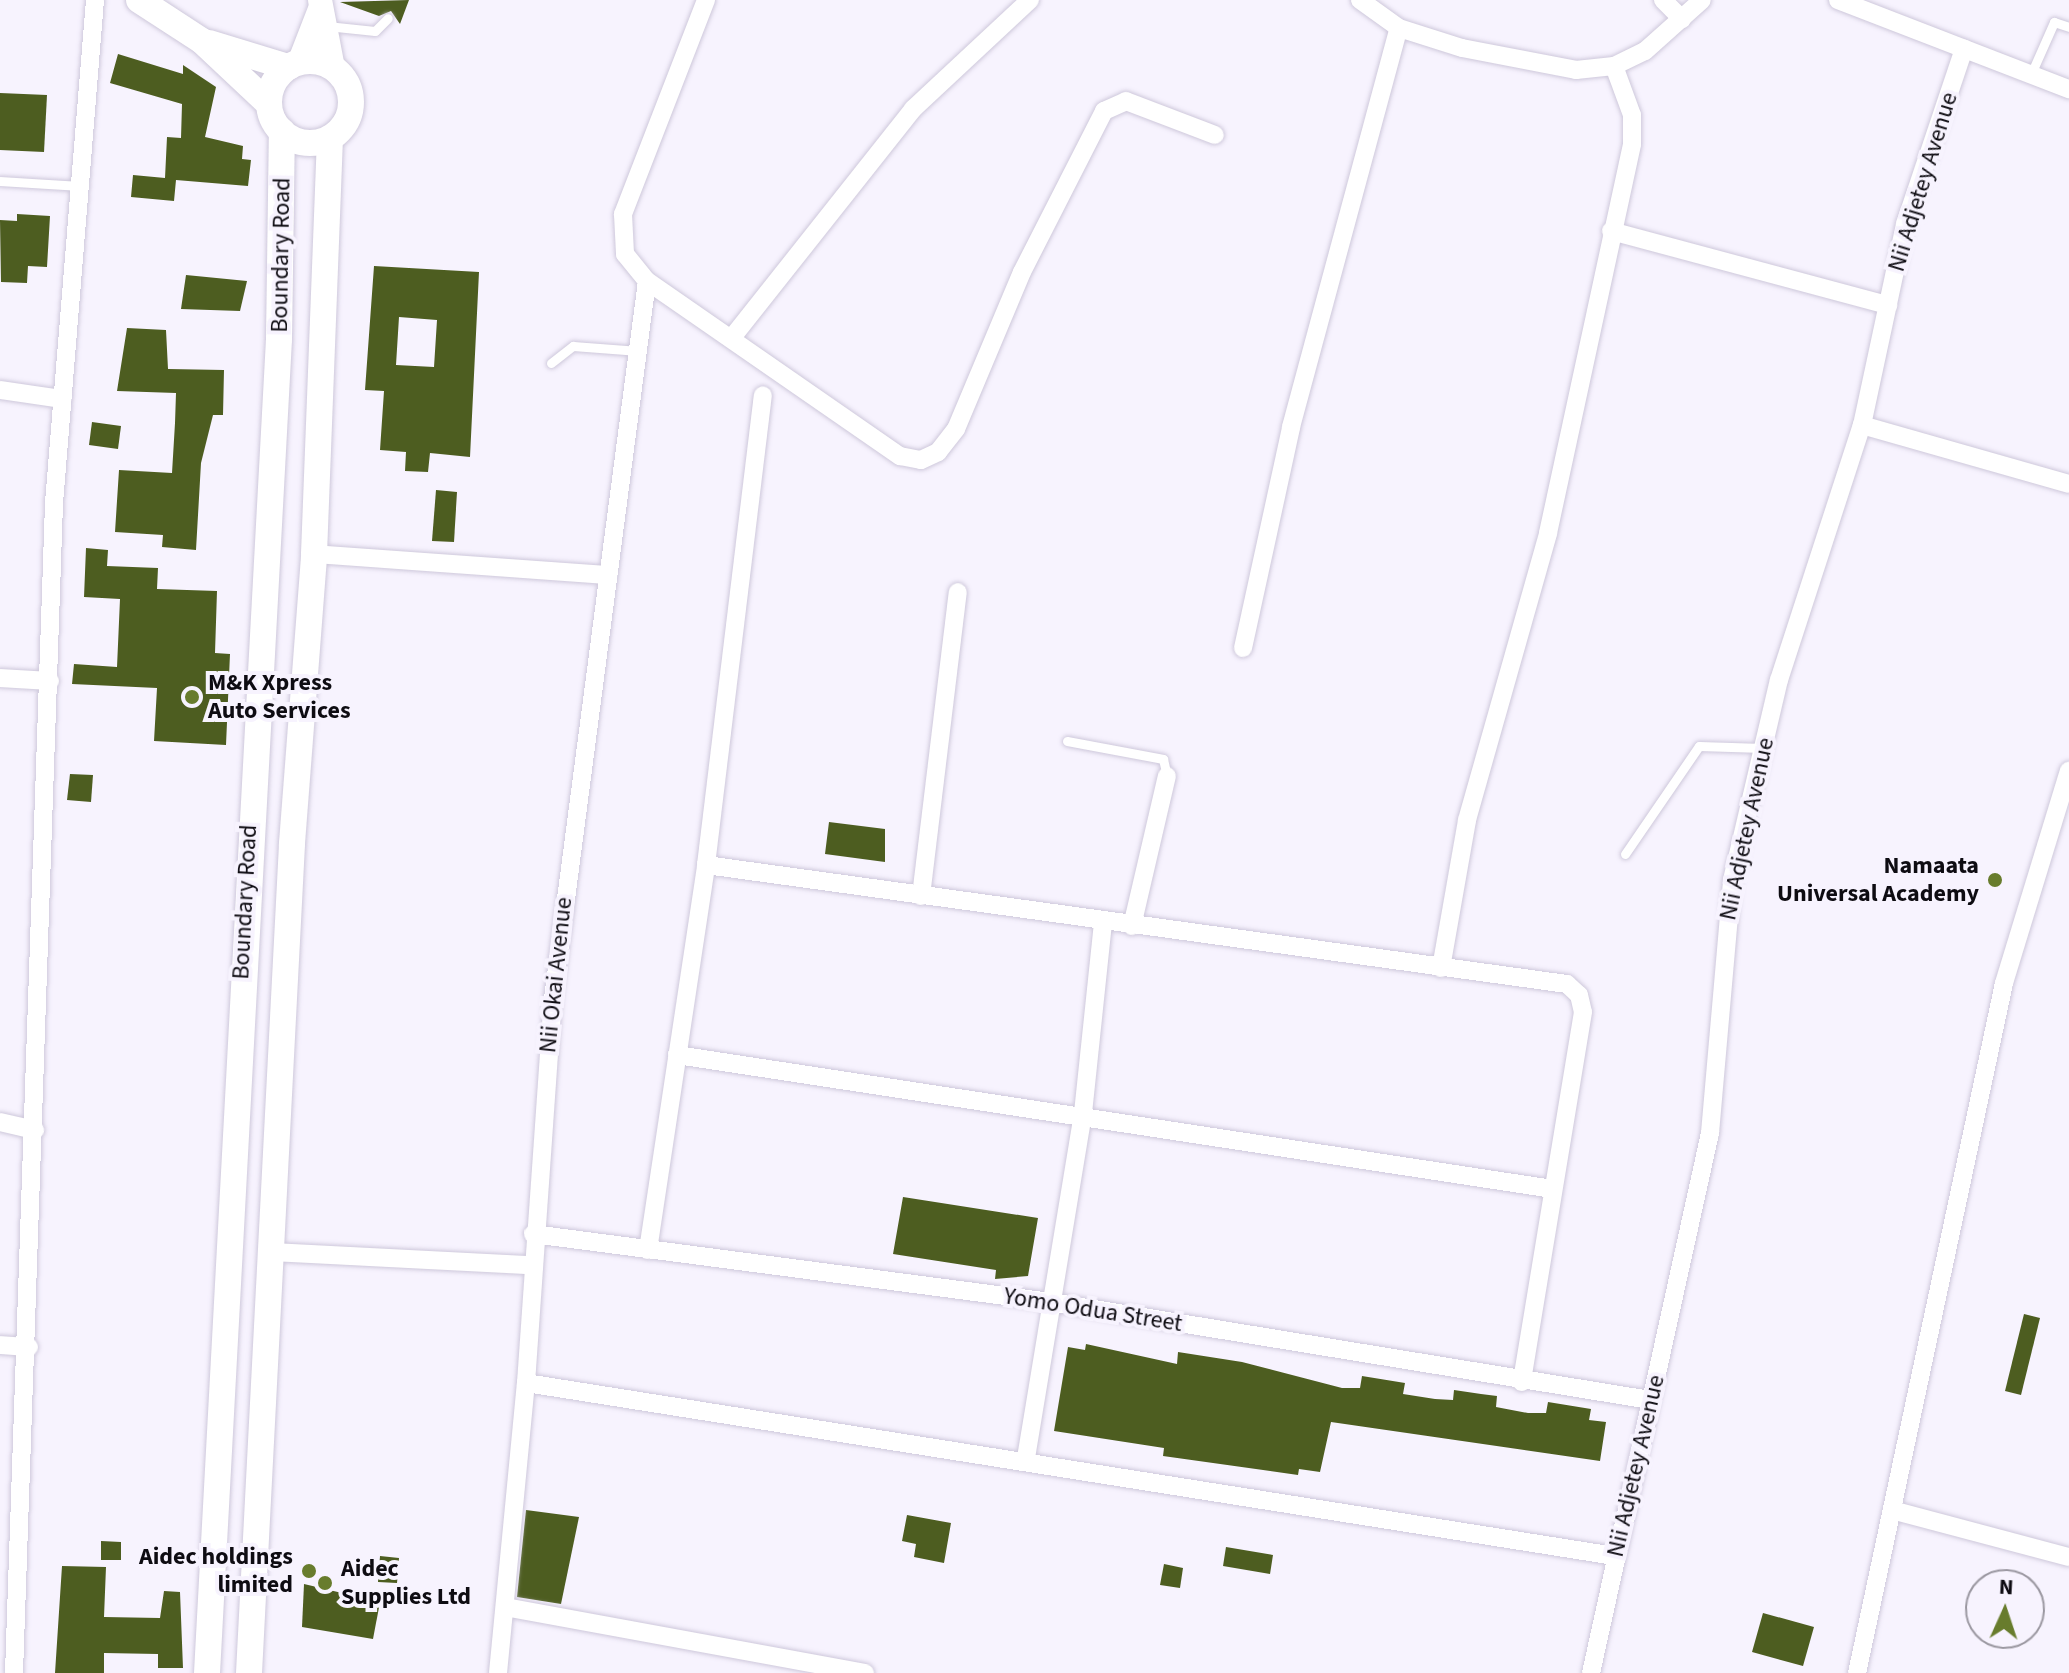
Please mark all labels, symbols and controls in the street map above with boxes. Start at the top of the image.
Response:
street label: Nii Adjetey Avenue [1882,89,1964,275]
street label: Boundary Road [265,177,297,333]
place label: M&K Xpress Auto Services [208,669,351,725]
marker: M&K Xpress Auto Services [183,688,201,706]
street label: Nii Adjetey Avenue [1714,735,1780,923]
street label: Boundary Road [227,824,263,980]
place label: Namaata Universal Academy [1777,852,1979,908]
marker: Namaata Universal Academy [1986,871,2004,889]
street label: Nii Okai Avenue [534,896,578,1054]
street label: Yomo Odua Street [1002,1282,1184,1338]
street label: Nii Adjetey Avenue [1601,1372,1671,1560]
place label: Aidec holdings limited [139,1543,293,1599]
place label: Aidec Supplies Ltd [341,1555,471,1611]
marker: Aidec holdings limited [300,1562,318,1580]
north arrow [1965,1569,2045,1649]
text: N [1998,1571,2014,1603]
marker: Aidec Supplies Ltd [316,1574,334,1592]

